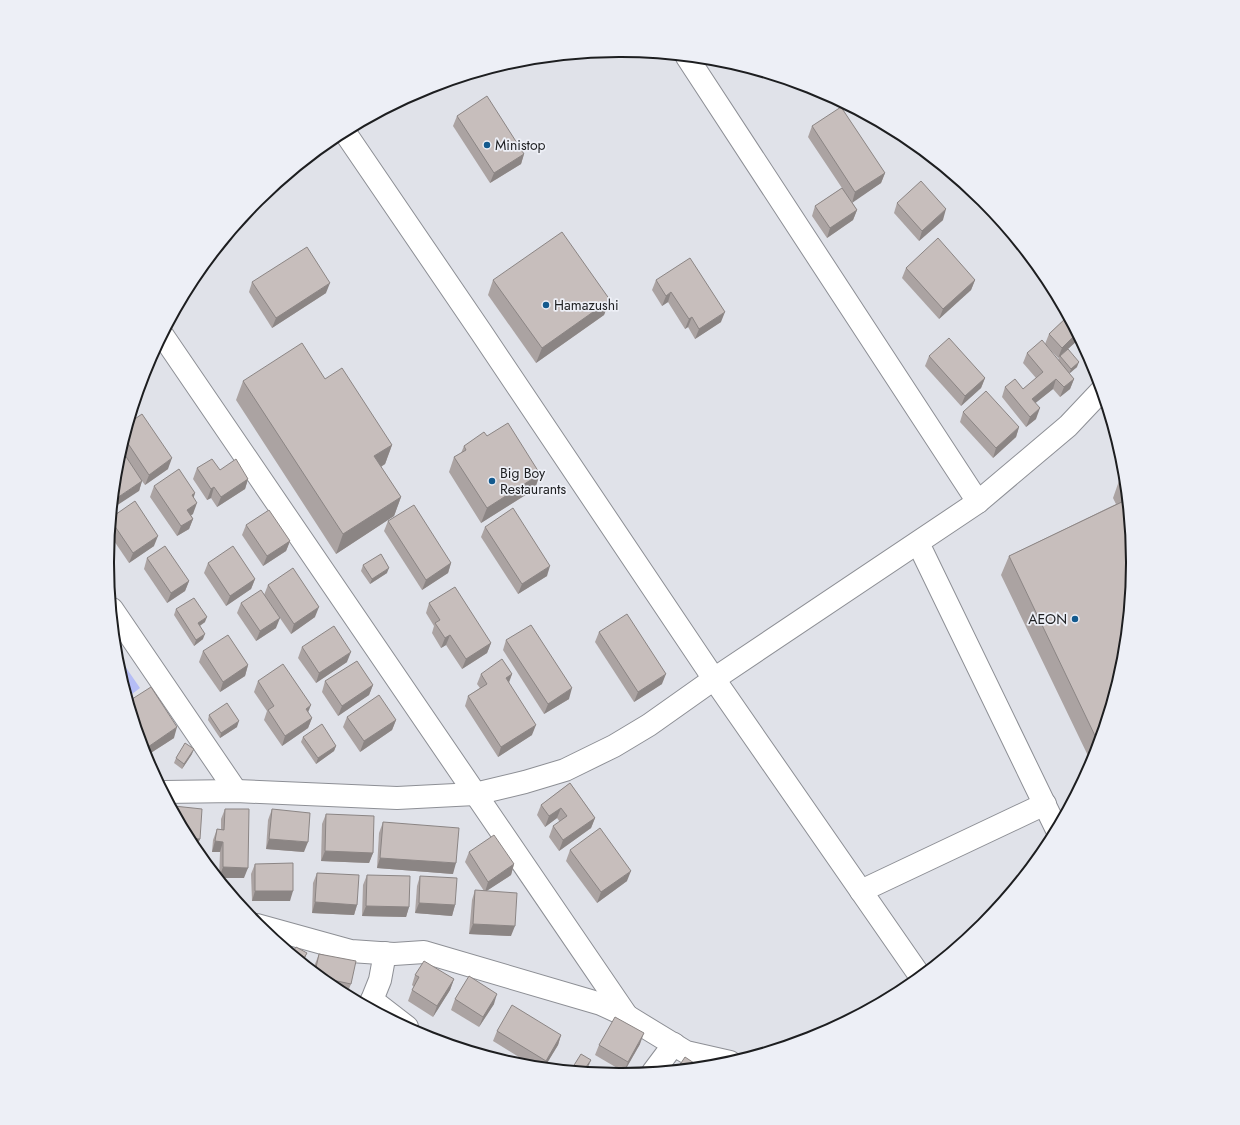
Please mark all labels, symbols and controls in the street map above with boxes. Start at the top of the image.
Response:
place label: Ministop [495,135,546,155]
marker: Ministop [482,140,492,150]
place label: Hamazushi [554,295,619,315]
marker: Hamazushi [541,300,551,310]
place label: Big Boy Restaurants [500,463,566,499]
marker: Big Boy Restaurants [487,476,497,486]
place label: AEON [1028,609,1067,629]
marker: AEON [1070,614,1080,624]

